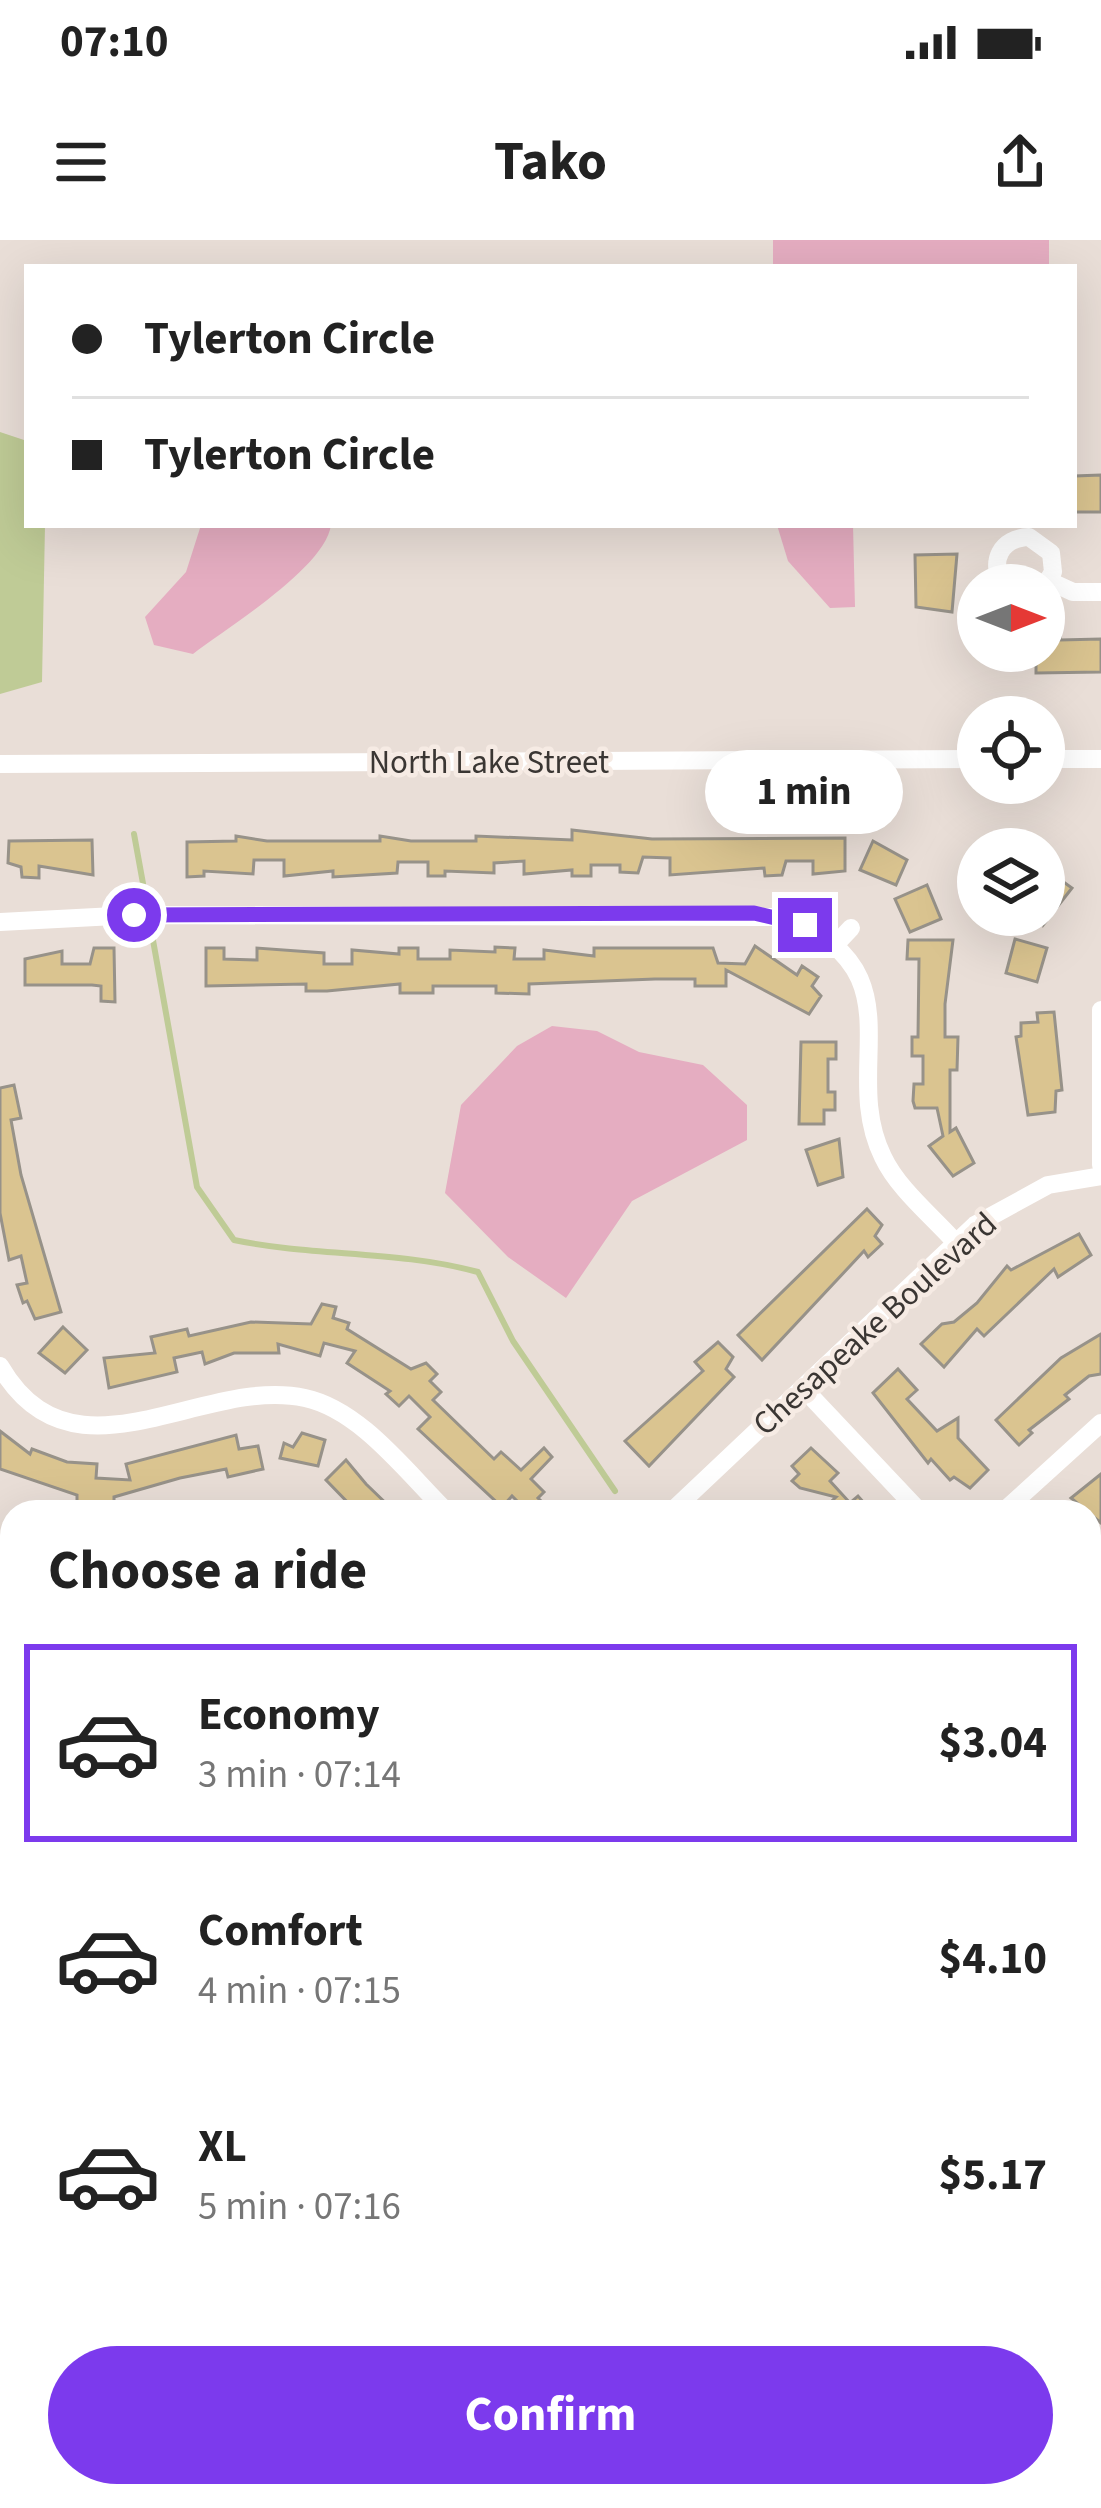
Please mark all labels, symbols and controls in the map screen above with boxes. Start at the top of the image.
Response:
text: 07:10 [60,10,169,74]
text: Tako [494,124,607,201]
icon: menu [48,129,114,195]
icon: share [987,129,1053,195]
text: Tylerton Circle [144,307,435,371]
text: Tylerton Circle [144,423,435,487]
north arrow [957,564,1065,672]
map controls [957,564,1065,936]
button: locate [957,696,1065,804]
street label: North Lake Street [369,739,609,786]
callout: 1 min [706,751,904,835]
text: 1 min [757,764,851,820]
button: layers [957,828,1065,936]
route start [107,888,161,942]
route end [778,898,832,952]
street label: Chesapeake Boulevard [743,1201,1007,1447]
text: Choose a ride [48,1533,367,1610]
text: Economy [198,1683,380,1747]
icon: car [54,1689,162,1797]
text: $3.04 [938,1711,1047,1775]
text: 3 min · 07:14 [198,1747,401,1803]
text: Comfort [198,1899,363,1963]
icon: car [54,1905,162,2013]
text: $4.10 [938,1927,1047,1991]
text: 4 min · 07:15 [198,1963,401,2019]
text: XL [198,2115,247,2179]
icon: car [54,2121,162,2229]
text: $5.17 [938,2143,1047,2207]
text: 5 min · 07:16 [198,2179,401,2235]
button: Confirm [48,2346,1053,2484]

